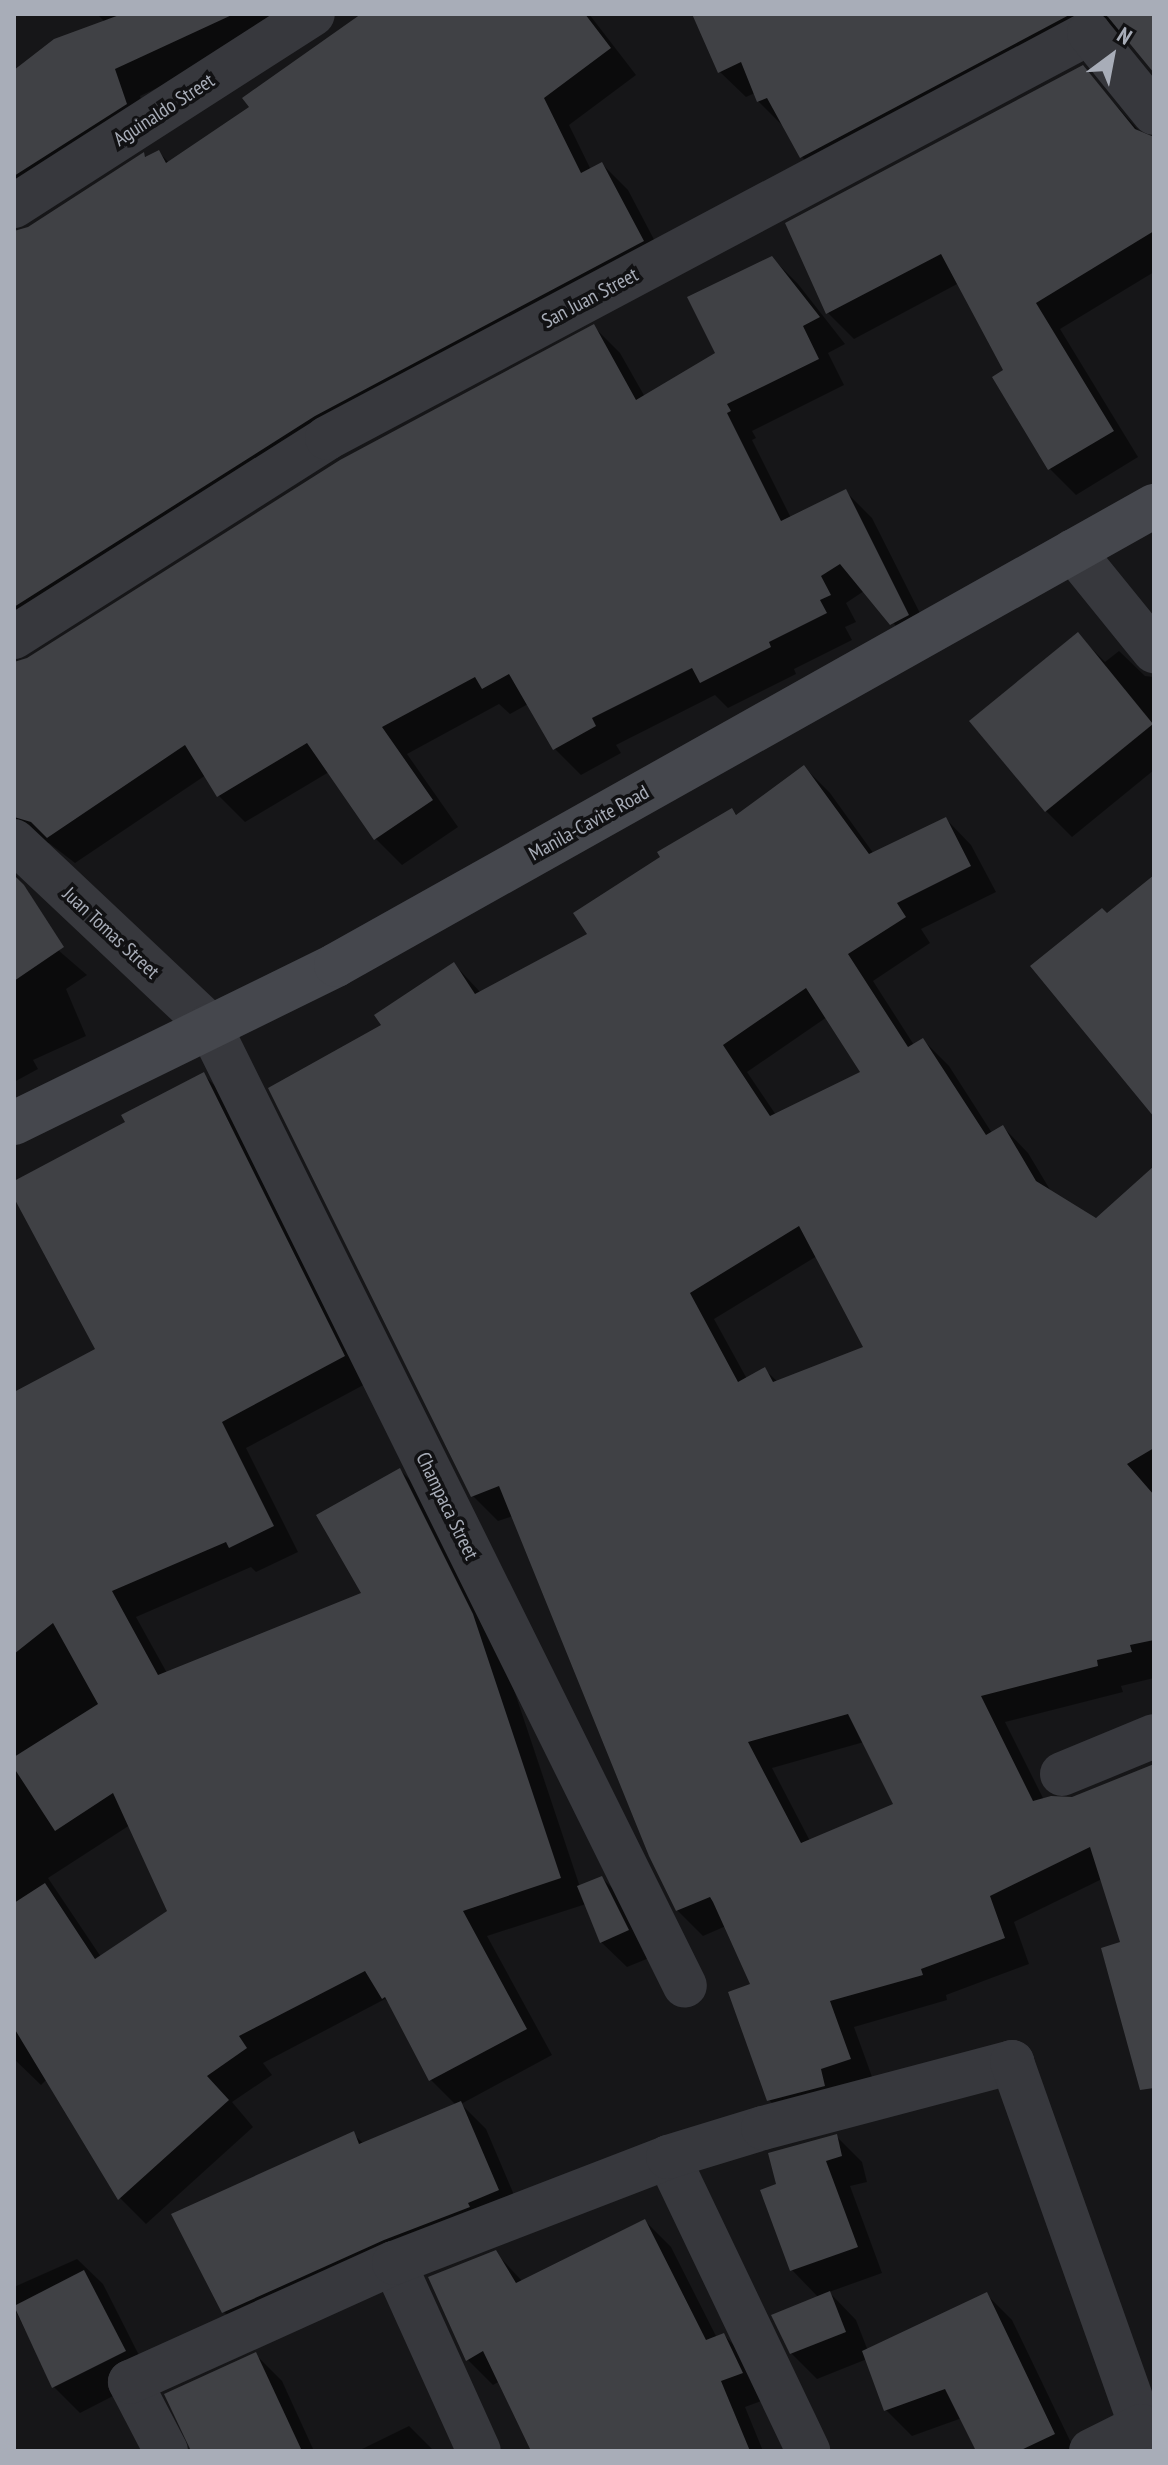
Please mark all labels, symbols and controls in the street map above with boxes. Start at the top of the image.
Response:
north arrow [1072,16,1152,96]
text: N [1112,21,1137,51]
street label: Aguinaldo Street [109,69,219,151]
street label: San Juan Street [538,263,642,333]
street label: Manila-Cavite Road [525,780,653,866]
street label: Juan Tomas Street [58,882,164,984]
street label: Champaca Street [411,1448,483,1564]

